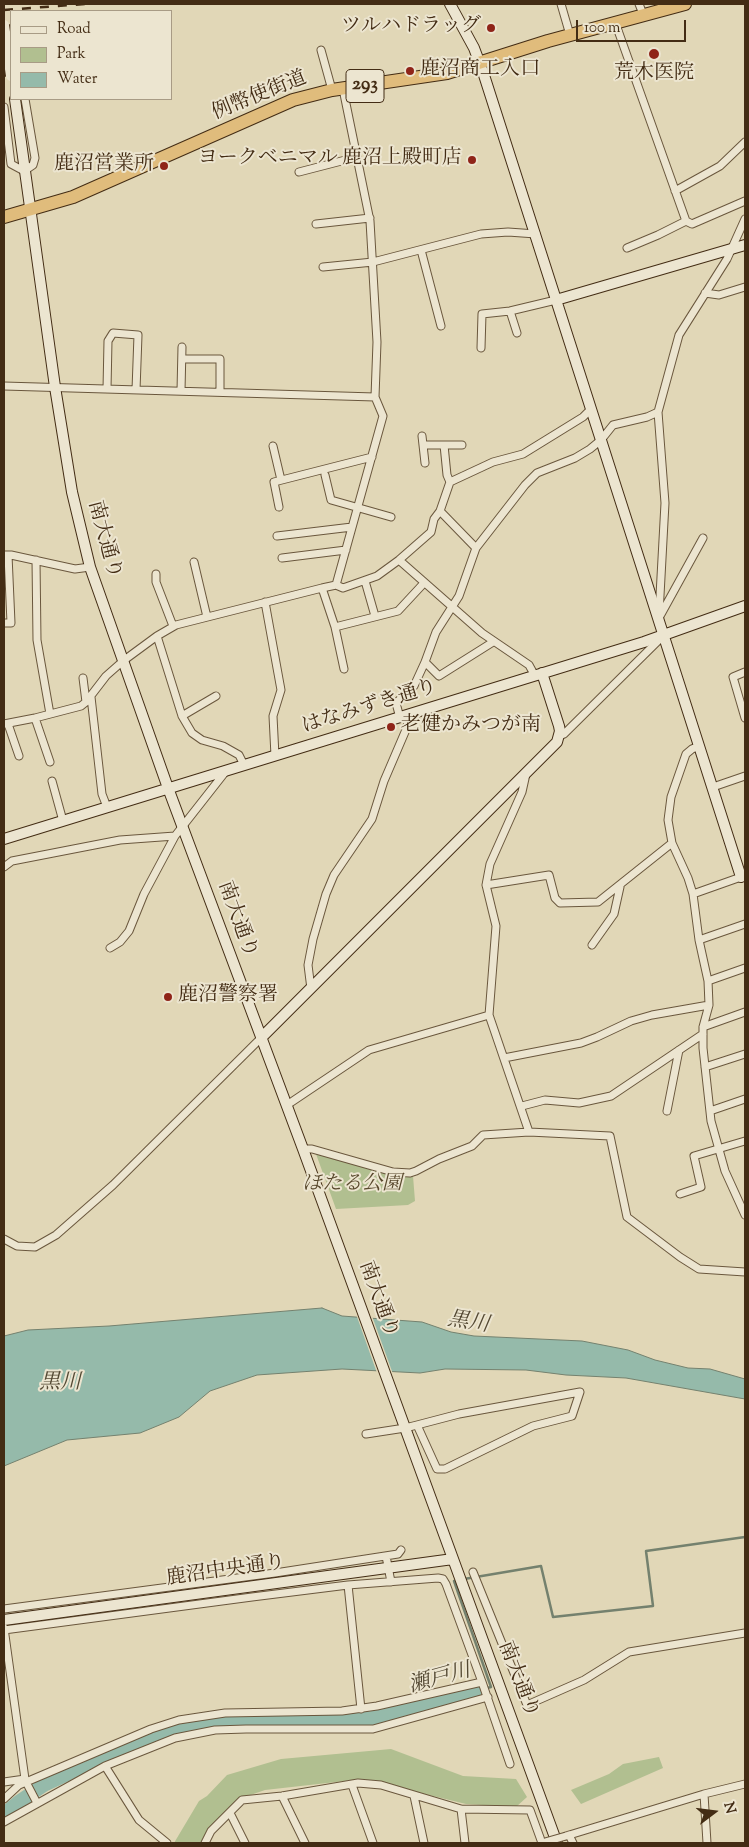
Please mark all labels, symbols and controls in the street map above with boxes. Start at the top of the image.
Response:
legend [10,10,172,100]
scale bar [579,10,689,42]
place label: ツルハドラッグ [341,16,481,40]
text: 100 m [584,18,620,39]
text: Road [57,19,91,40]
marker: ツルハドラッグ [485,22,497,34]
text: Park [57,44,86,65]
marker: 荒木医院 [647,47,661,61]
place label: 鹿沼商工入口 [420,59,540,83]
place label: 荒木医院 [614,63,694,87]
marker: 鹿沼商工入口 [404,65,416,77]
street label: 例幣使街道 [209,67,311,127]
text: Water [57,69,97,90]
road number: 293 [346,70,384,102]
place label: ヨークベニマル 鹿沼上殿町店 [198,148,462,172]
place label: 鹿沼営業所 [54,154,154,178]
marker: ヨークベニマル 鹿沼上殿町店 [466,154,478,166]
marker: 鹿沼営業所 [158,160,170,172]
street label: 南大通り [81,498,125,582]
street label: はなみずき通り [300,676,440,740]
place label: 老健かみつが南 [401,715,541,739]
marker: 老健かみつが南 [385,721,397,733]
street label: 南大通り [211,878,261,962]
place label: 鹿沼警察署 [178,985,278,1009]
marker: 鹿沼警察署 [162,991,174,1003]
park label: ほたる公園 [302,1174,402,1198]
street label: 南大通り [352,1258,402,1342]
water label: 黒川 [445,1308,491,1340]
water label: 黒川 [39,1371,81,1397]
street label: 鹿沼中央通り [165,1552,287,1592]
street label: 南大通り [491,1638,543,1722]
water label: 瀬戸川 [406,1660,474,1700]
north arrow [689,1787,739,1837]
text: N [717,1800,740,1816]

